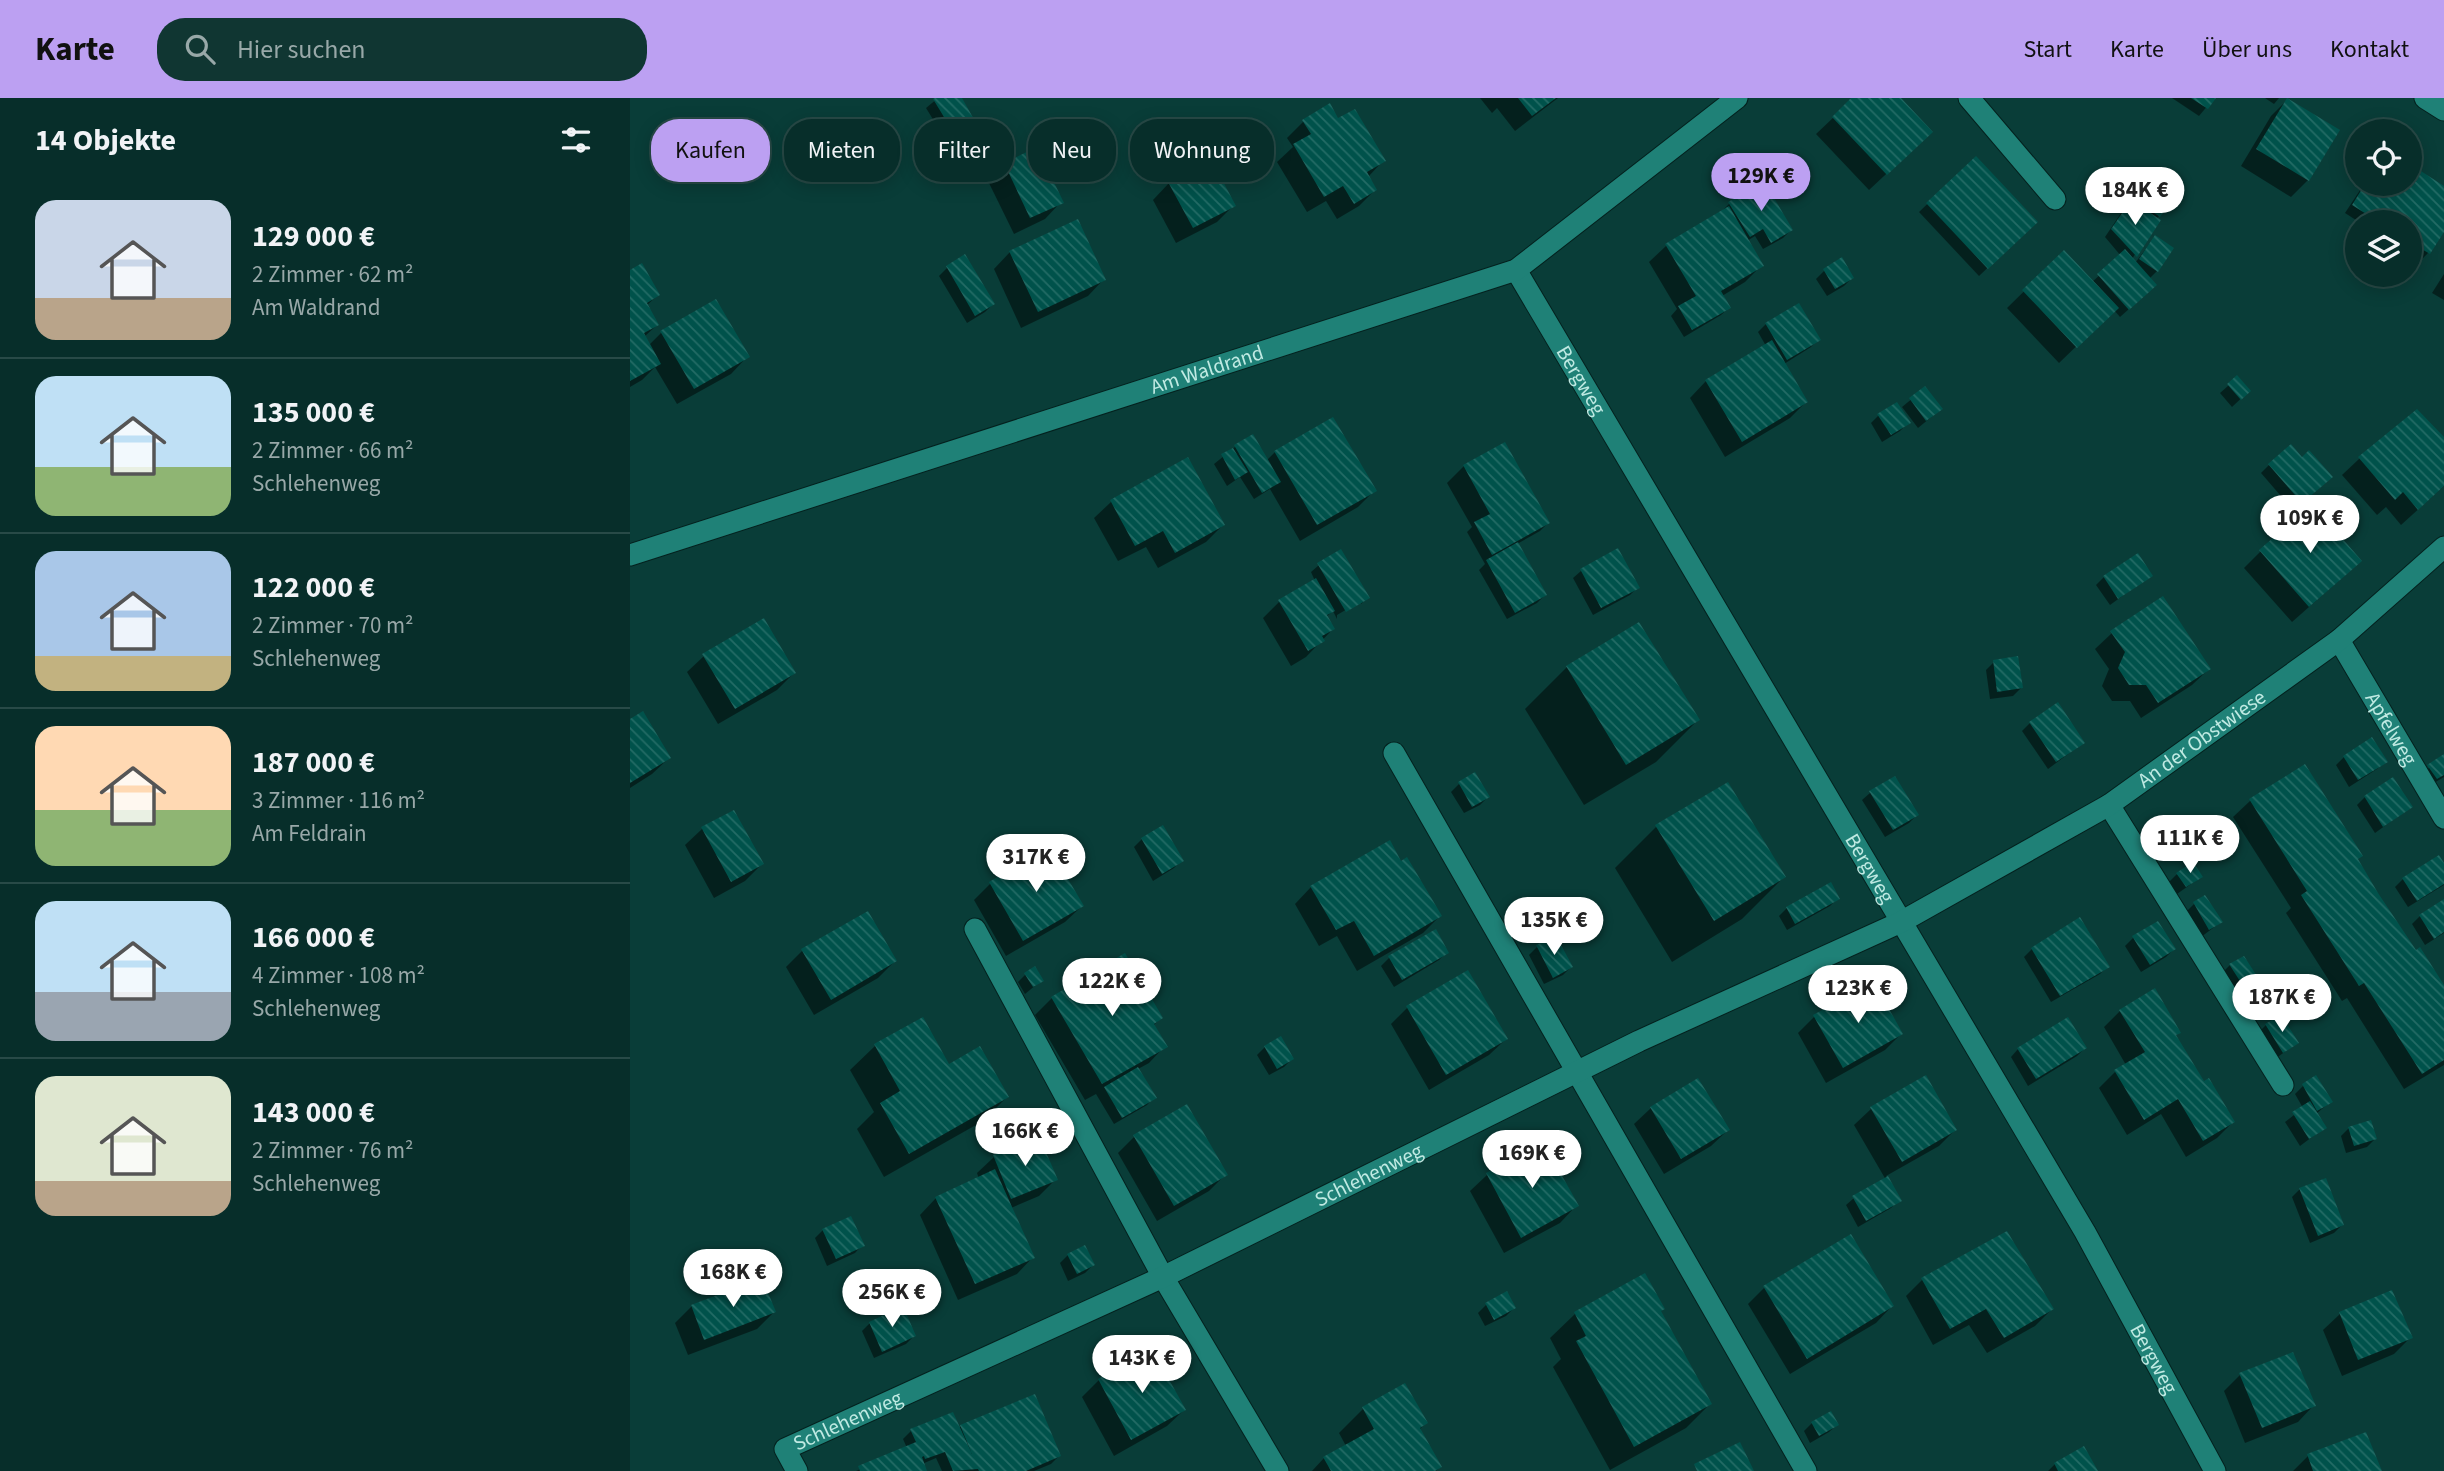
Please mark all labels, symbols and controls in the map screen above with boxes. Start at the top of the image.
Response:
search box [157,18,647,81]
text: Karte [35,26,115,73]
icon: search [181,30,219,68]
text: Hier suchen [237,31,366,68]
text: Start [2024,32,2072,67]
text: Karte [2110,32,2164,67]
text: Über uns [2202,32,2292,67]
text: Kontakt [2330,32,2409,67]
text: 14 Objekte [35,119,176,162]
chip: Kaufen [651,119,770,182]
chip: Mieten [784,119,900,182]
chip: Filter [914,119,1014,182]
chip: Neu [1028,119,1116,182]
chip: Wohnung [1130,119,1274,182]
map controls [2345,119,2422,287]
button: locate [2345,119,2422,196]
icon: filters [557,121,595,159]
pin: 129K € [1704,153,1818,213]
text: 129K € [1727,159,1795,192]
pin: 184K € [2078,167,2192,227]
text: 184K € [2101,173,2169,206]
button: layers [2345,210,2422,287]
text: 129 000 € [252,215,375,258]
icon: home [91,228,175,312]
text: 2 Zimmer · 62 m² [252,258,414,291]
text: Am Waldrand [252,291,380,324]
street label: Am Waldrand [1146,337,1267,402]
street label: Bergweg [1549,340,1614,421]
text: 135 000 € [252,391,375,434]
icon: home [91,404,175,488]
text: 2 Zimmer · 66 m² [252,434,414,467]
text: Schlehenweg [252,467,380,500]
pin: 109K € [2253,496,2367,555]
text: 109K € [2276,501,2344,534]
text: 122 000 € [252,566,375,609]
icon: home [91,579,175,663]
text: 2 Zimmer · 70 m² [252,609,414,642]
text: Schlehenweg [252,642,380,675]
street label: An der Obstwiese [2131,682,2272,795]
street label: Apfelweg [2358,686,2425,771]
text: 187 000 € [252,741,375,784]
icon: home [91,754,175,838]
text: 3 Zimmer · 116 m² [252,784,425,817]
pin: 111K € [2133,816,2247,875]
text: Am Feldrain [252,817,367,850]
text: 111K € [2156,821,2224,854]
street label: Bergweg [1838,828,1902,909]
pin: 317K € [979,834,1093,894]
text: 317K € [1002,840,1070,873]
pin: 135K € [1497,898,1611,957]
text: 135K € [1520,903,1588,936]
text: 166 000 € [252,916,375,959]
icon: home [91,929,175,1013]
pin: 122K € [1055,958,1169,1018]
text: 4 Zimmer · 108 m² [252,959,425,992]
text: 122K € [1078,964,1146,997]
pin: 123K € [1801,965,1915,1025]
text: 123K € [1824,971,1892,1004]
pin: 187K € [2225,974,2339,1034]
text: 187K € [2248,980,2316,1013]
text: Schlehenweg [252,992,380,1025]
text: 143 000 € [252,1091,375,1134]
icon: home [91,1104,175,1188]
pin: 166K € [968,1108,1082,1168]
text: 166K € [991,1114,1059,1147]
pin: 169K € [1475,1130,1589,1190]
text: 2 Zimmer · 76 m² [252,1134,414,1167]
street label: Schlehenweg [1310,1135,1428,1214]
text: 169K € [1498,1136,1566,1169]
text: Schlehenweg [252,1167,380,1200]
pin: 168K € [676,1250,790,1309]
text: 168K € [699,1255,767,1288]
pin: 256K € [835,1270,949,1329]
text: 256K € [858,1275,926,1308]
street label: Bergweg [2123,1318,2186,1400]
pin: 143K € [1085,1336,1199,1395]
text: 143K € [1108,1341,1176,1374]
street label: Schlehenweg [788,1382,908,1458]

